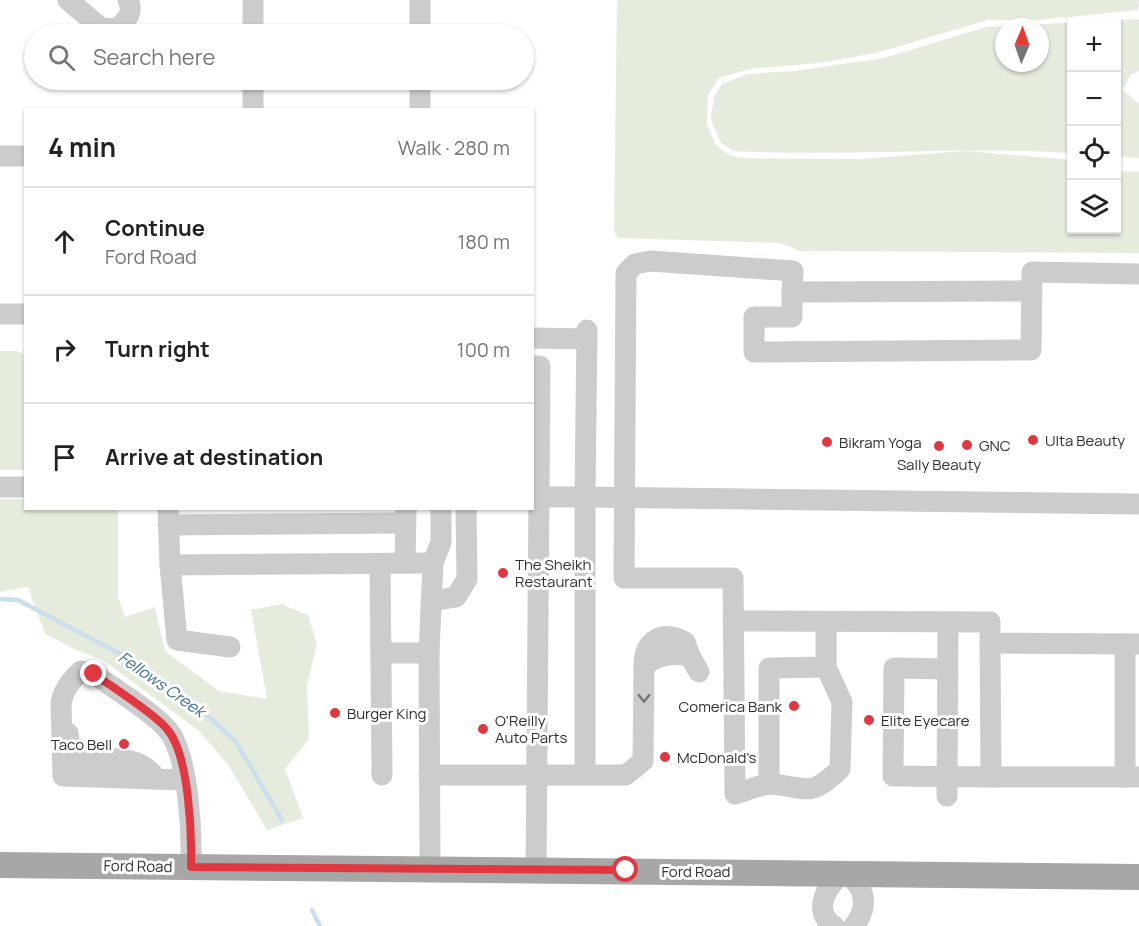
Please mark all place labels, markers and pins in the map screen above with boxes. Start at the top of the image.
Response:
place label: Ulta Beauty [1045,430,1125,451]
place label: Bikram Yoga [839,432,922,453]
marker: Ulta Beauty [1026,433,1040,447]
marker: Bikram Yoga [820,435,834,449]
place label: GNC [979,435,1011,456]
marker: GNC [960,438,974,452]
marker: Sally Beauty [932,439,946,453]
place label: Sally Beauty [897,454,981,475]
place label: The Sheikh Restaurant [515,554,593,592]
marker: The Sheikh Restaurant [496,566,510,580]
place label: Comerica Bank [679,696,783,717]
marker: Comerica Bank [787,699,801,713]
place label: Burger King [347,703,426,724]
marker: Burger King [328,706,342,720]
place label: O'Reilly Auto Parts [495,710,567,748]
place label: Elite Eyecare [881,710,970,731]
marker: Elite Eyecare [862,713,876,727]
marker: O'Reilly Auto Parts [476,722,490,736]
place label: Taco Bell [51,734,112,755]
marker: Taco Bell [117,737,131,751]
place label: McDonald's [677,747,756,768]
marker: McDonald's [658,750,672,764]

